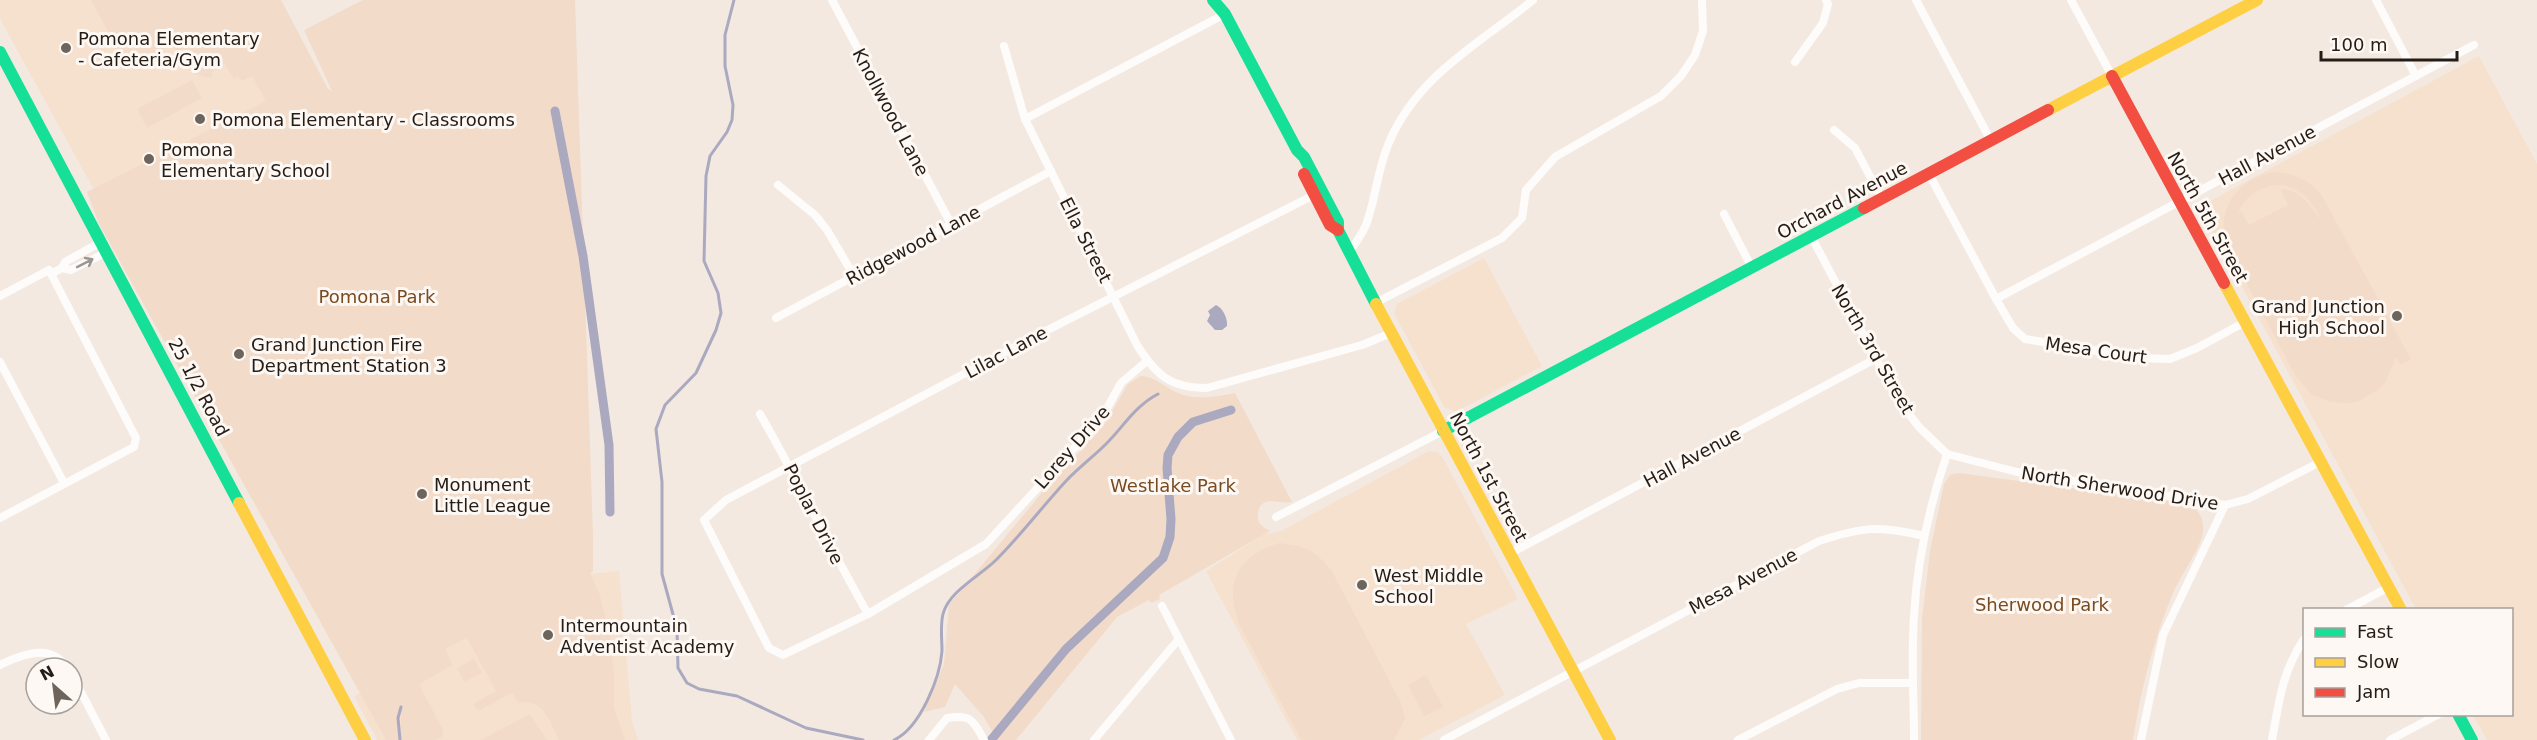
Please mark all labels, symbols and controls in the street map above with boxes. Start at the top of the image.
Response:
scale bar [2321,24,2458,62]
place label: Pomona Elementary - Cafeteria/Gym [78,28,260,70]
text: 100 m [2330,34,2388,55]
marker: Pomona Elementary - Cafeteria/Gym [59,41,73,55]
street label: Knollwood Lane [848,45,934,179]
place label: Pomona Elementary - Classrooms [212,109,515,130]
marker: Pomona Elementary - Classrooms [193,112,207,126]
street label: Hall Avenue [2215,121,2319,189]
place label: Pomona Elementary School [161,139,330,181]
street label: North 5th Street [2163,148,2253,286]
marker: Pomona Elementary School [142,152,156,166]
street label: Orchard Avenue [1773,157,1911,243]
street label: Ella Street [1056,194,1116,286]
street label: Ridgewood Lane [842,201,984,289]
one-way arrow [76,257,93,269]
street label: North 3rd Street [1827,280,1919,418]
park label: Pomona Park [319,286,436,307]
place label: Grand Junction High School [2252,296,2385,338]
marker: Grand Junction High School [2390,309,2404,323]
street label: Lilac Lane [961,322,1051,382]
street label: Mesa Court [2044,332,2148,368]
street label: 25 1/2 Road [164,334,234,440]
place label: Grand Junction Fire Department Station 3 [251,334,447,376]
marker: Grand Junction Fire Department Station 3 [232,347,246,361]
street label: Lorey Drive [1030,401,1114,493]
street label: North 1st Street [1446,408,1532,546]
street label: Hall Avenue [1640,423,1744,491]
street label: Poplar Drive [780,460,848,568]
street label: North Sherwood Drive [2020,462,2220,514]
place label: Monument Little League [434,474,551,516]
park label: Westlake Park [1110,475,1236,496]
marker: Monument Little League [415,487,429,501]
street label: Mesa Avenue [1685,544,1801,618]
place label: West Middle School [1374,565,1483,607]
marker: West Middle School [1355,578,1369,592]
park label: Sherwood Park [1975,594,2110,615]
legend [2303,608,2513,716]
place label: Intermountain Adventist Academy [560,615,735,657]
text: Fast [2357,621,2393,642]
marker: Intermountain Adventist Academy [541,628,555,642]
text: Slow [2357,651,2399,672]
north arrow [24,656,84,716]
text: N [37,662,58,685]
text: Jam [2356,681,2391,702]

